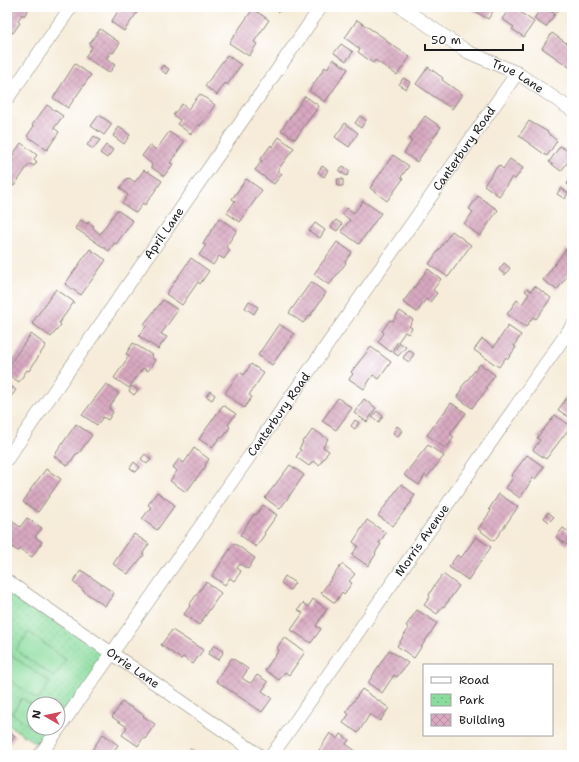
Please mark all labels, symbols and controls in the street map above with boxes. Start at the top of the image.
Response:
scale bar [425,26,523,52]
text: 50 m [431,32,461,48]
street label: True Lane [489,55,547,97]
street label: Canterbury Road [429,103,499,194]
street label: April Lane [140,204,188,262]
street label: Canterbury Road [244,369,314,460]
street label: Morris Avenue [391,501,453,580]
street label: Orrie Lane [103,644,163,692]
legend [423,664,553,736]
text: Road [459,672,490,688]
text: Park [459,692,485,708]
north arrow [26,696,66,736]
text: N [29,709,45,720]
text: Building [459,712,505,728]

